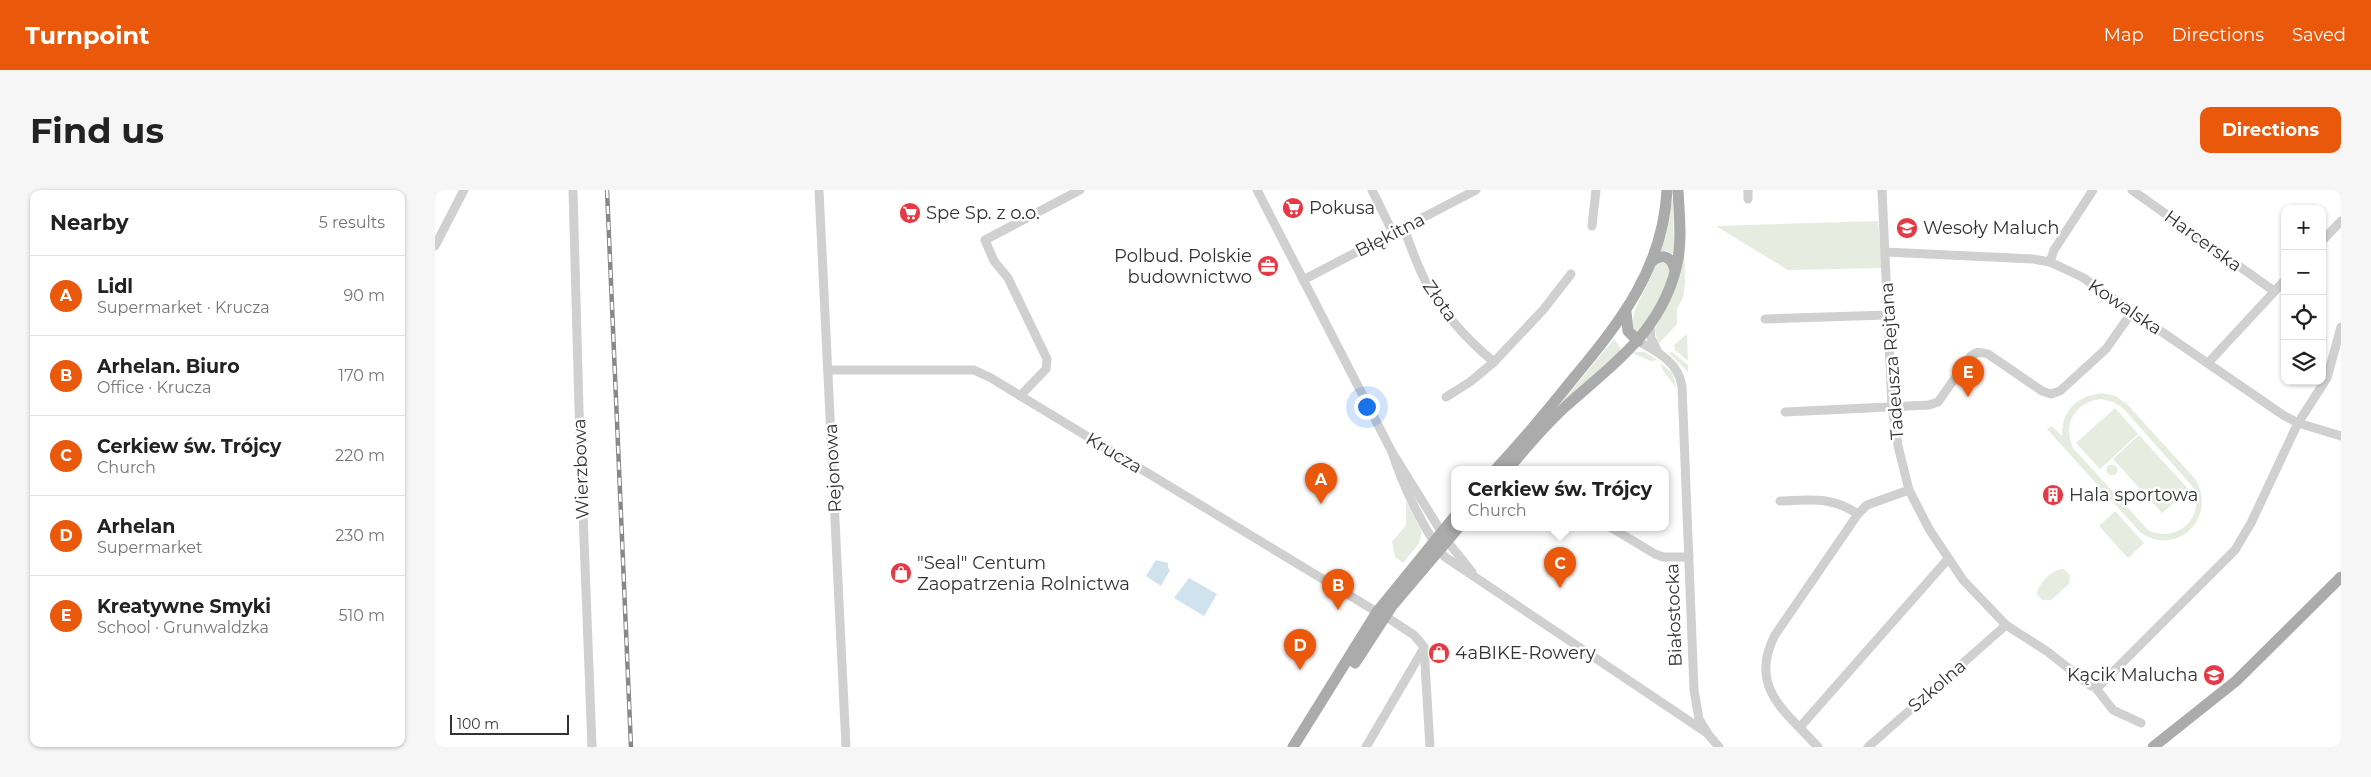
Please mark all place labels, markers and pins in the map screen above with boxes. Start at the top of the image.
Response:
supermarket icon: Pokusa [1281,196,1305,220]
place label: Pokusa [1309,197,1375,219]
supermarket icon: Spe Sp. z o.o. [898,201,922,225]
place label: Spe Sp. z o.o. [926,202,1040,224]
school or university icon: Wesoły Maluch [1895,216,1919,240]
place label: Wesoły Maluch [1923,217,2059,239]
place label: Polbud. Polskie budownictwo [1114,245,1252,288]
office icon: Polbud. Polskie budownictwo [1256,254,1280,278]
pin: E [1952,356,1984,397]
pin: A [1305,463,1337,504]
building icon: Hala sportowa [2041,483,2065,507]
place label: Hala sportowa [2069,484,2198,506]
pin: C [1544,547,1576,588]
place label: "Seal" Centum Zaopatrzenia Rolnictwa [917,552,1130,595]
shop icon: "Seal" Centum Zaopatrzenia Rolnictwa [889,561,913,585]
pin: B [1322,569,1354,610]
pin: D [1284,629,1316,670]
shop icon: 4aBIKE-Rowery [1427,641,1451,665]
place label: 4aBIKE-Rowery [1455,642,1596,664]
school or university icon: Kącik Malucha [2202,663,2226,687]
place label: Kącik Malucha [2067,664,2198,686]

